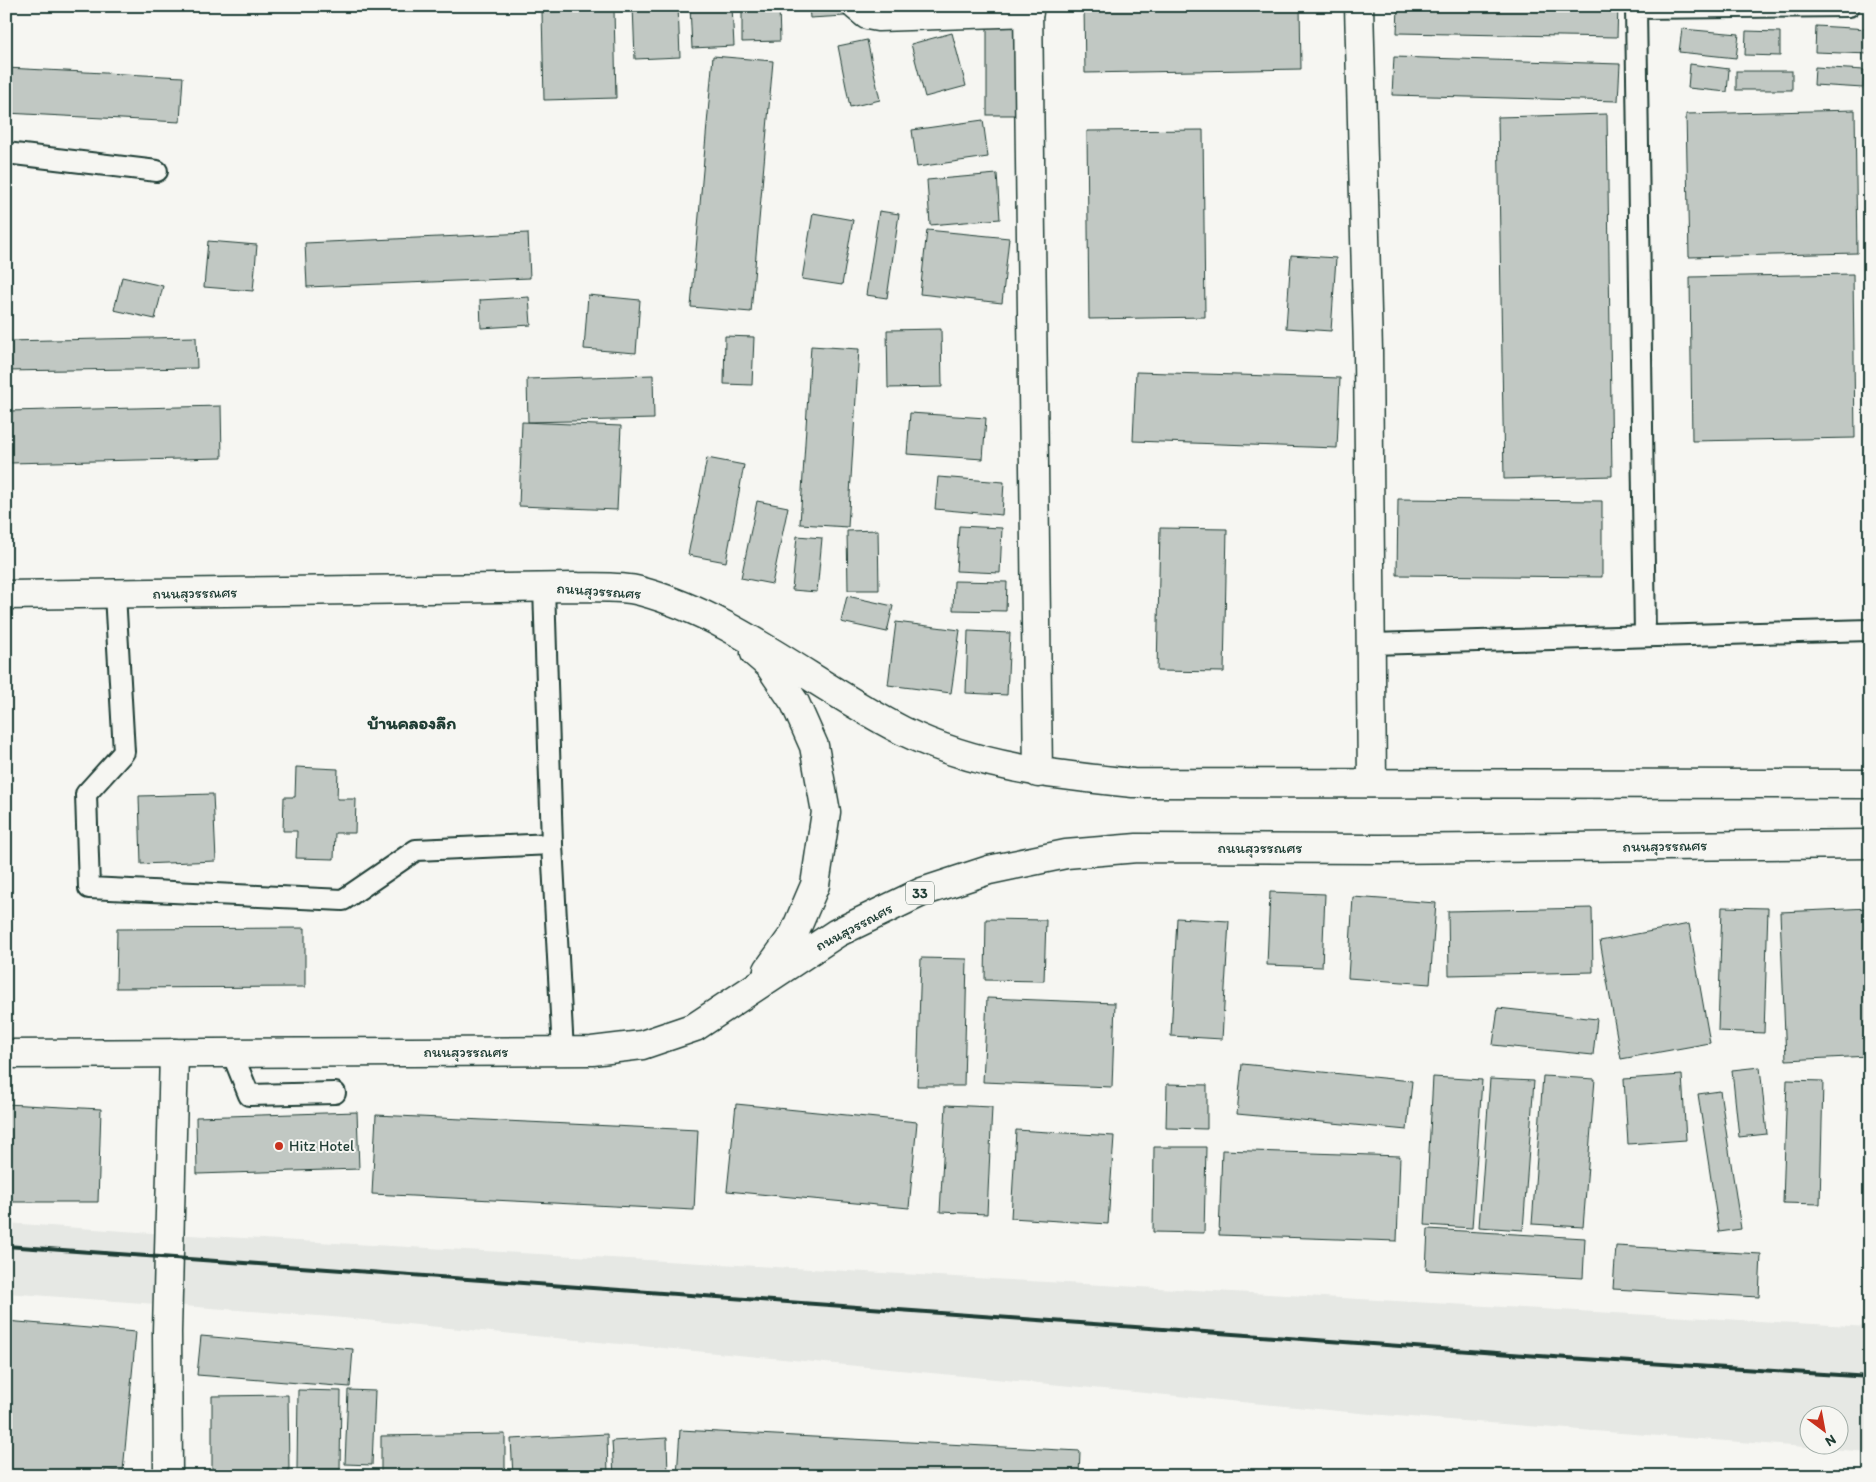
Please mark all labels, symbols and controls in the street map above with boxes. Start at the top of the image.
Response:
street label: ถนนสุวรรณศร [556,579,642,604]
street label: ถนนสุวรรณศร [152,583,238,604]
district label: บ้านคลองลึก [367,712,456,734]
street label: ถนนสุวรรณศร [1622,836,1708,857]
street label: ถนนสุวรรณศร [1218,839,1303,858]
road number: 33 [906,881,934,904]
street label: ถนนสุวรรณศร [812,899,896,956]
street label: ถนนสุวรรณศร [424,1043,509,1062]
place label: Hitz Hotel [289,1137,355,1155]
marker: Hitz Hotel [273,1140,285,1152]
north arrow [1798,1404,1848,1454]
text: N [1822,1431,1839,1450]

